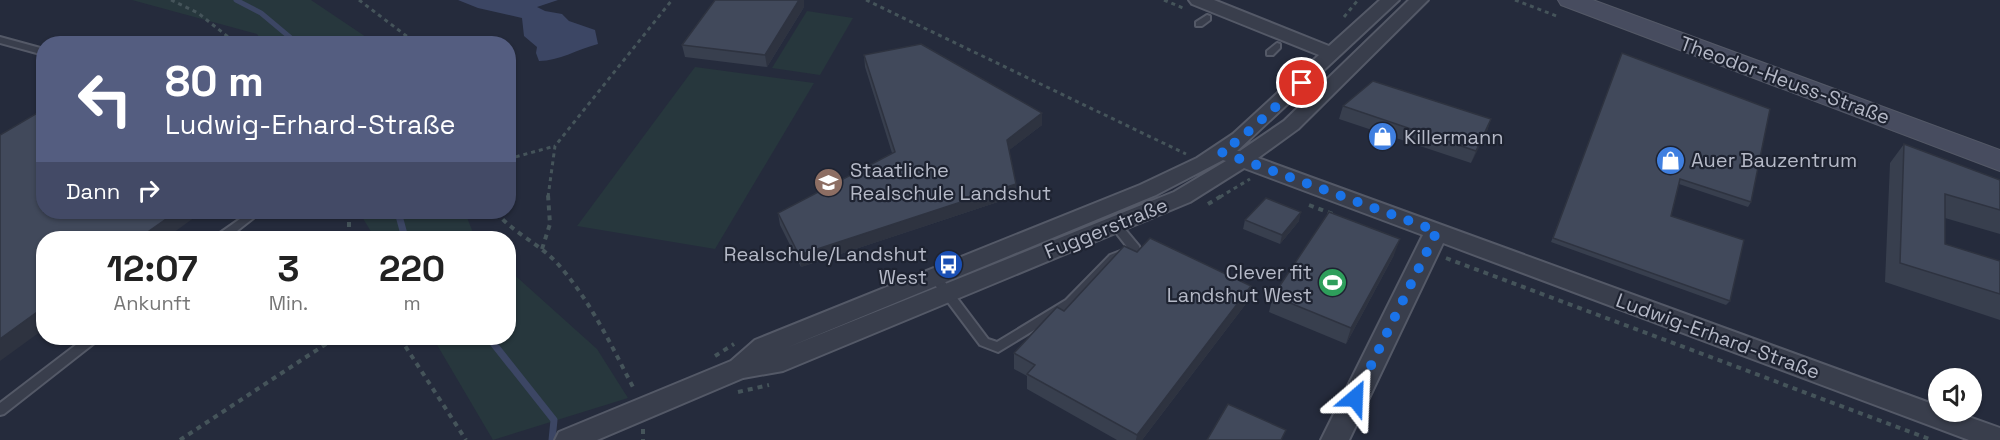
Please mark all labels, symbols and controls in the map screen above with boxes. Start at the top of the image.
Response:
street label: Theodor-Heuss-Straße [1676,30,1894,130]
text: 80 m [165,55,264,108]
pin [1276,57,1327,108]
icon: left [66,60,144,138]
icon: arrive [1285,66,1318,99]
text: Ludwig-Erhard-Straße [165,107,455,142]
shop icon: Killermann [1367,121,1399,153]
place label: Killermann [1404,124,1504,150]
shop icon: Auer Bauzentrum [1654,144,1686,176]
place label: Auer Bauzentrum [1691,147,1857,173]
place label: Staatliche Realschule Landshut [850,157,1051,206]
school or university icon: Staatliche Realschule Landshut [813,166,845,198]
icon: right [132,174,165,207]
text: Dann [66,177,120,205]
street label: Fuggerstraße [1041,192,1171,264]
place label: Realschule/Landshut West [724,241,927,290]
text: 12:07 [107,246,198,292]
text: 3 [277,246,299,292]
text: 220 [379,246,445,292]
bus stop icon: Realschule/Landshut West [932,249,964,281]
place label: Clever fit Landshut West [1167,259,1312,308]
sports icon: Clever fit Landshut West [1317,267,1349,299]
street label: Ludwig-Erhard-Straße [1612,287,1824,385]
text: Ankunft [114,290,191,316]
text: Min. [269,290,308,316]
text: m [403,290,421,316]
position arrow [1323,366,1387,430]
map controls [1928,368,1982,422]
button: sound [1928,368,1982,422]

